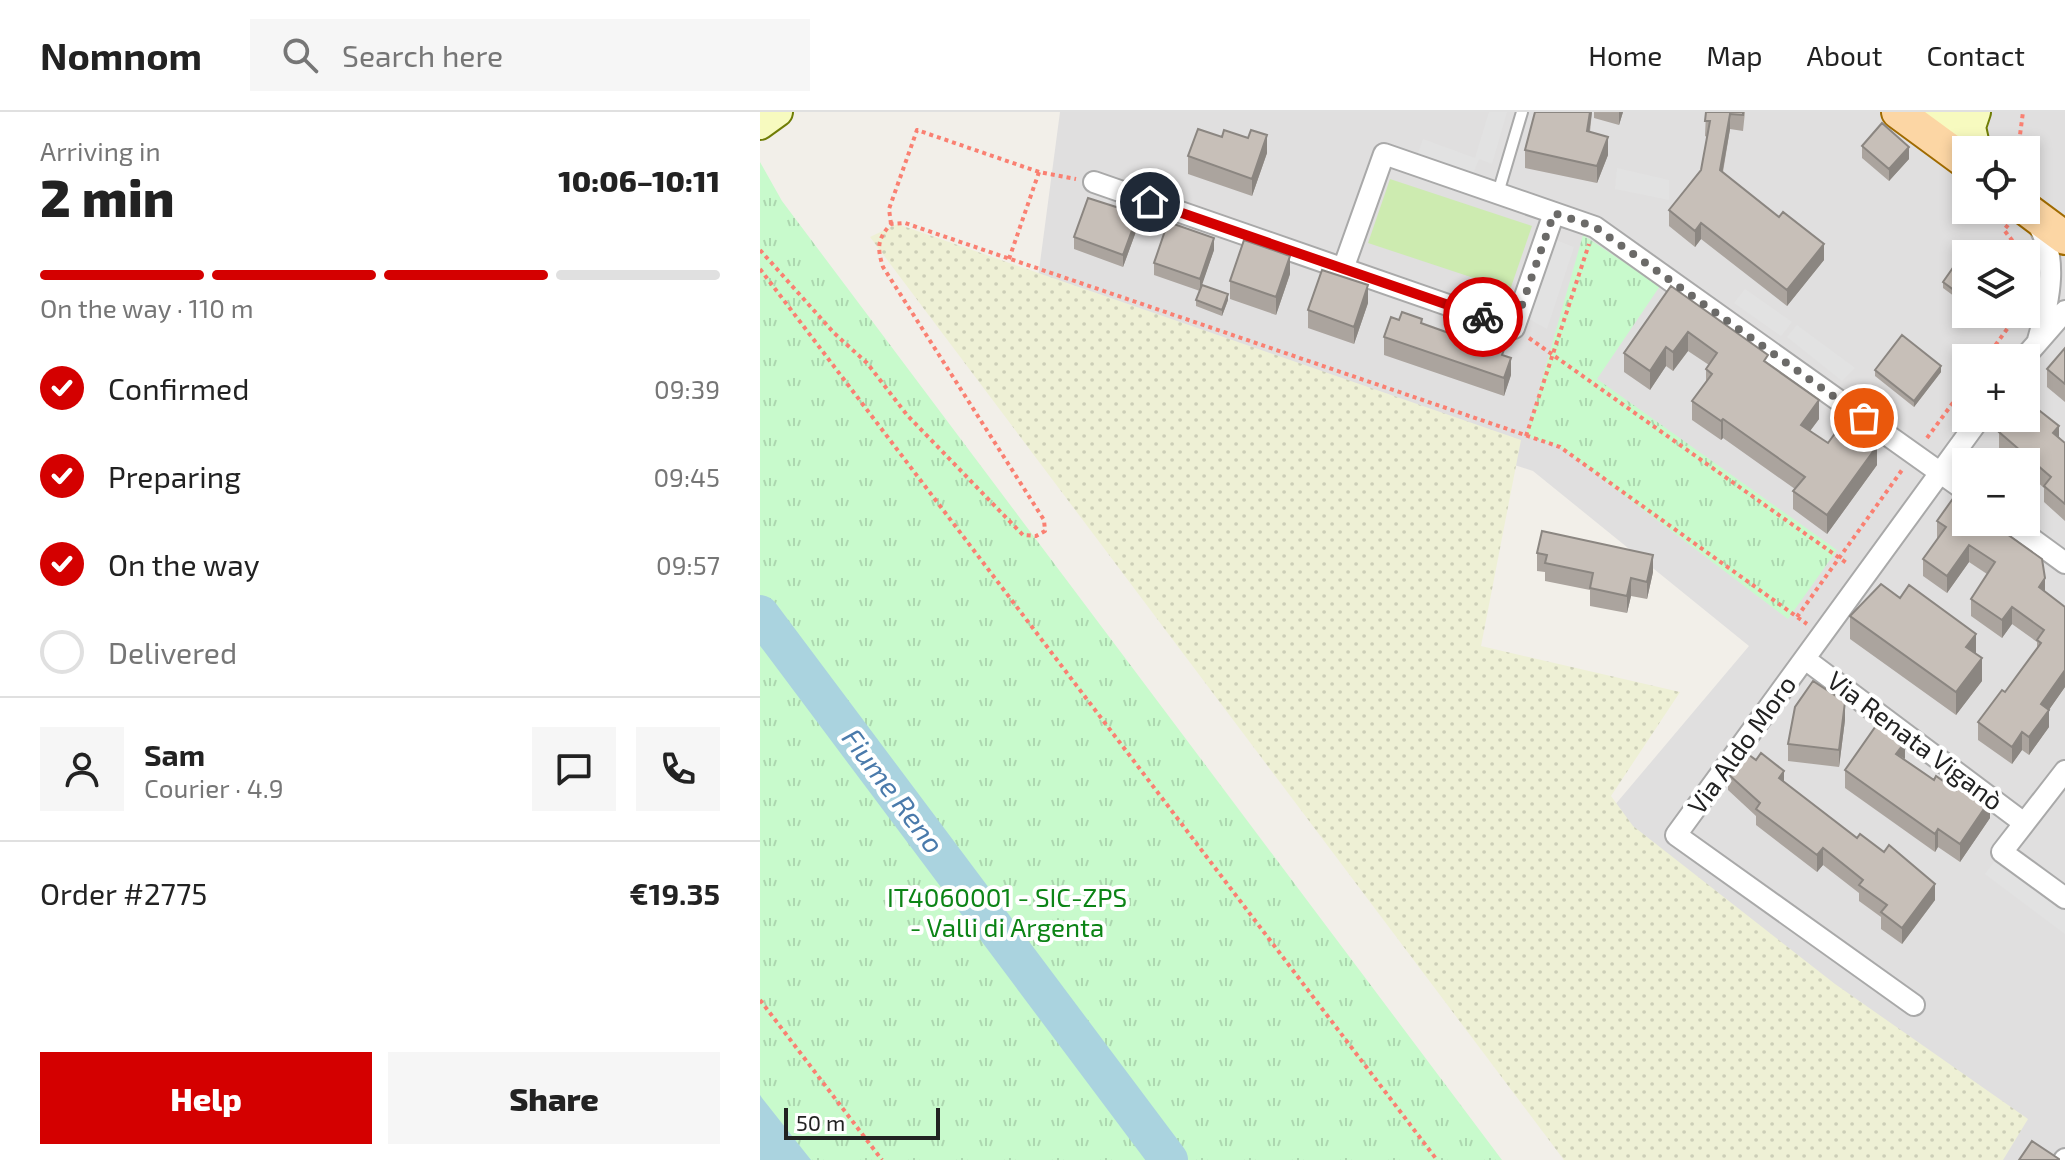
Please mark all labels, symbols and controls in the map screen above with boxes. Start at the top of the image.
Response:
search box [250,19,810,91]
text: Nomnom [40,32,202,78]
icon: search [278,33,322,77]
text: Search here [342,37,503,73]
text: Home [1588,38,1662,72]
text: Map [1706,38,1763,72]
text: About [1807,38,1882,72]
text: Contact [1926,38,2025,72]
text: Arriving in [40,135,161,166]
map controls [1952,136,2040,536]
button: locate [1952,136,2040,224]
text: 10:06–10:11 [558,162,720,198]
text: 2 min [40,165,175,227]
pin [1116,168,1184,236]
icon: home [1128,180,1172,224]
button: layers [1952,240,2040,328]
courier [1443,277,1523,357]
text: On the way · 110 m [40,292,254,323]
icon: bike [1461,295,1505,339]
button: + [1952,344,2040,432]
icon: check [40,366,84,410]
text: Confirmed [108,370,249,406]
text: 09:39 [654,373,720,404]
pin [1830,384,1898,452]
icon: bag [1842,396,1886,440]
button: − [1952,448,2040,536]
icon: check [40,454,84,498]
text: Preparing [108,458,241,494]
text: 09:45 [653,461,720,492]
icon: check [40,542,84,586]
text: On the way [108,546,260,582]
text: 09:57 [656,549,720,580]
text: Delivered [108,634,237,670]
street label: Via Renata Viganò [1822,664,2010,816]
street label: Via Aldo Moro [1680,669,1801,819]
water label: Fiume Reno [836,721,952,860]
button: person [40,727,124,811]
button: chat [532,727,616,811]
button: phone [636,727,720,811]
text: Sam [144,736,205,772]
text: Courier · 4.9 [144,772,284,803]
text: Order #2775 [40,875,207,911]
text: €19.35 [629,875,720,911]
park label: IT4060001 - SIC-ZPS - Valli di Argenta [887,881,1127,942]
button: Help [40,1052,372,1144]
button: Share [388,1052,720,1144]
scale bar [784,1104,940,1140]
text: 50 m [796,1109,845,1135]

